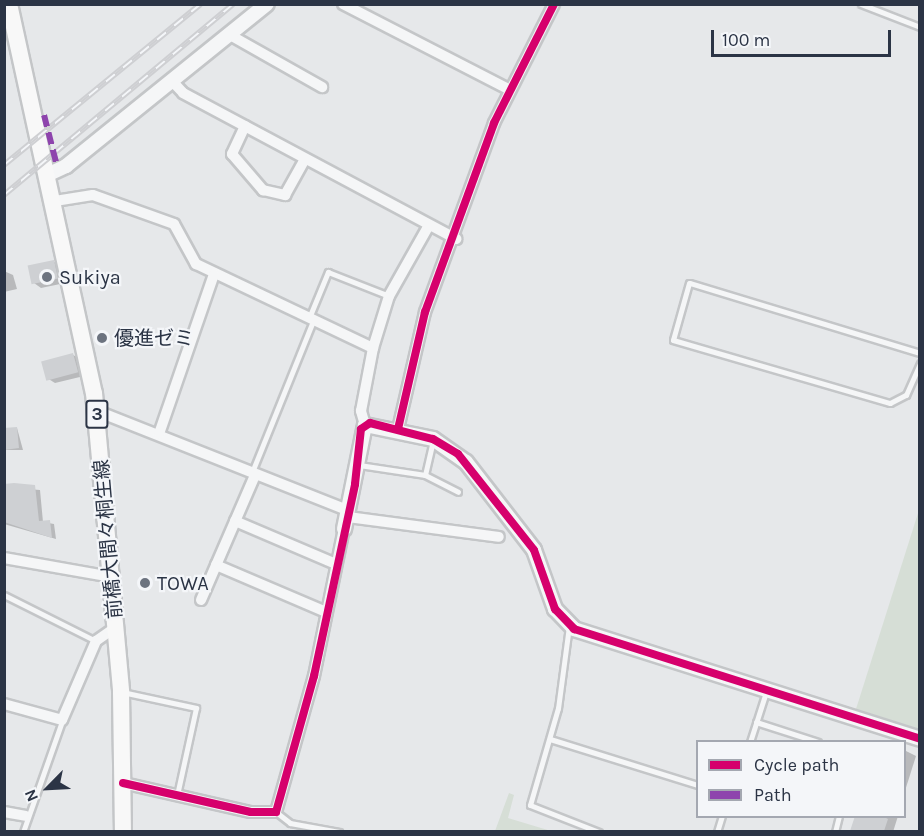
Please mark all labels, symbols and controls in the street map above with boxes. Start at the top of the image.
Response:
scale bar [714,18,894,56]
text: 100 m [722,29,770,51]
place label: Sukiya [59,265,121,289]
marker: Sukiya [40,270,54,284]
place label: 優進ゼミ [114,326,194,350]
marker: 優進ゼミ [95,331,109,345]
road number: 3 [85,399,109,429]
street label: 前橋大間々桐生線 [89,458,127,620]
place label: TOWA [157,571,209,595]
marker: TOWA [138,576,152,590]
legend [696,740,906,818]
text: Cycle path [754,754,839,776]
north arrow [18,758,78,818]
text: Path [754,784,792,806]
text: N [20,786,42,805]

